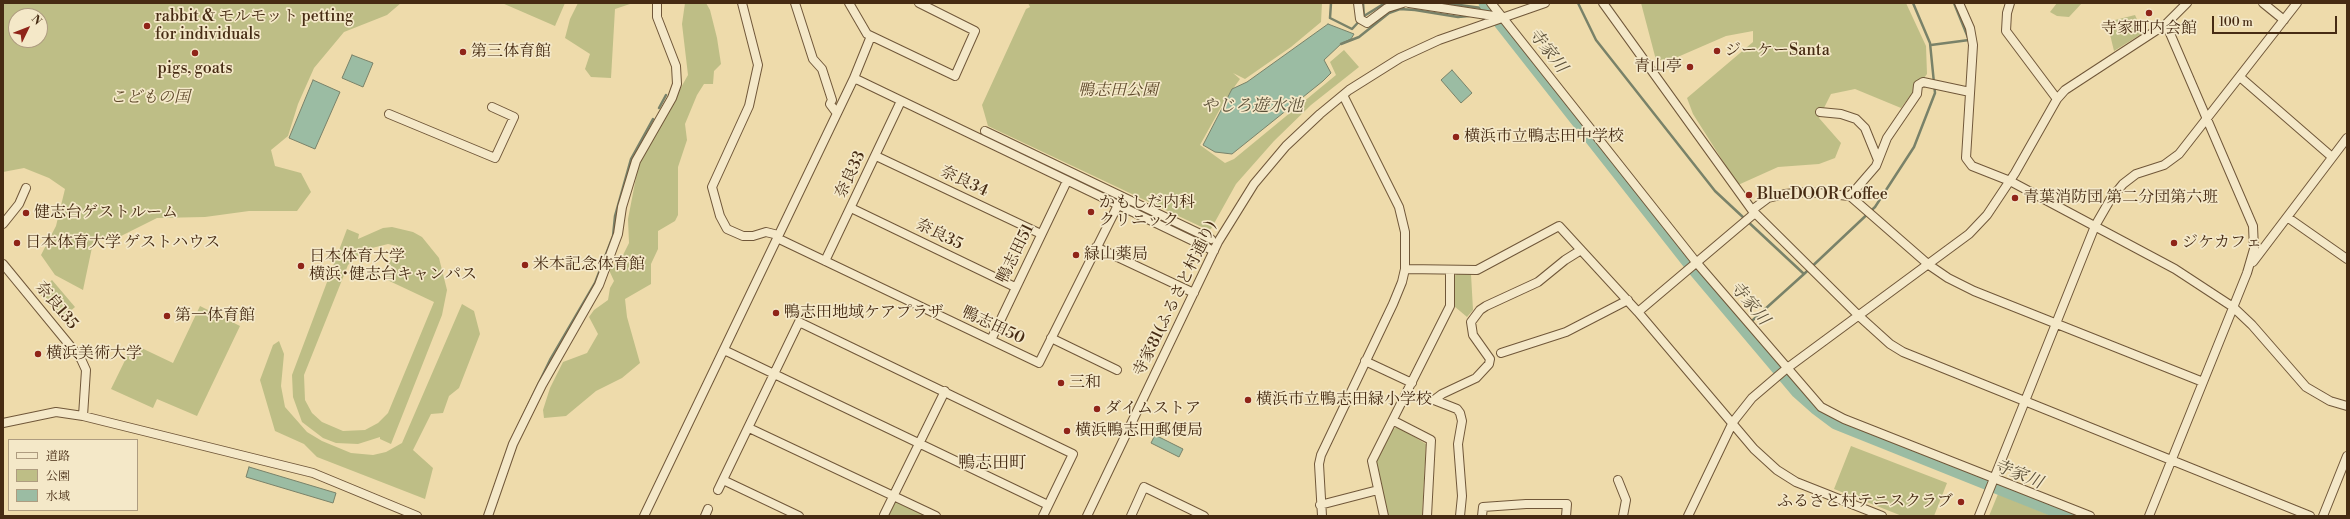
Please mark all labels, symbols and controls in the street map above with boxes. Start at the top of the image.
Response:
place label: rabbit & モルモット petting for individuals [155,7,353,45]
north arrow [8,8,48,48]
marker: 寺家町内会館 [2144,8,2154,18]
scale bar [2214,8,2339,34]
text: N [28,13,44,28]
text: 100 m [2219,15,2253,30]
place label: 寺家町内会館 [2101,19,2197,39]
marker: rabbit & モルモット petting for individuals [142,21,152,31]
water label: 寺家川 [1523,25,1571,77]
place label: ジーケーSanta [1725,41,1830,61]
place label: 第三体育館 [471,42,551,62]
marker: ジーケーSanta [1712,46,1722,56]
marker: 第三体育館 [458,47,468,57]
marker: pigs, goats [190,48,200,58]
place label: 青山亭 [1634,57,1682,77]
place label: pigs, goats [158,59,232,79]
marker: 青山亭 [1685,62,1695,72]
park label: 鴨志田公園 [1078,81,1158,101]
park label: こどもの国 [110,88,190,108]
water label: やじろ遊水池 [1201,97,1303,117]
place label: 横浜市立鴨志田中学校 [1464,127,1624,147]
marker: 横浜市立鴨志田中学校 [1451,132,1461,142]
street label: 奈良33 [832,148,870,202]
street label: 奈良34 [937,163,991,201]
place label: BlueDOOR Coffee [1757,185,1888,205]
place label: 青葉消防団 第二分団第六班 [2023,188,2218,208]
marker: BlueDOOR Coffee [1744,190,1754,200]
place label: かもしだ内科 クリニック [1099,193,1195,231]
marker: 青葉消防団 第二分団第六班 [2010,193,2020,203]
place label: 健志台ゲストルーム [34,203,178,223]
marker: かもしだ内科 クリニック [1086,207,1096,217]
marker: 健志台ゲストルーム [21,208,31,218]
street label: 奈良35 [912,215,966,255]
street label: 寺家81(ふるさと村通り) [1130,218,1222,380]
street label: 鴨志田51 [993,221,1039,287]
place label: 日本体育大学 ゲストハウス [25,233,220,253]
place label: ジケカフェ [2182,233,2262,253]
marker: 日本体育大学 ゲストハウス [12,238,22,248]
marker: ジケカフェ [2169,238,2179,248]
place label: 緑山薬局 [1084,245,1148,265]
place label: 日本体育大学 横浜･健志台キャンパス [309,247,477,285]
marker: 緑山薬局 [1071,250,1081,260]
place label: 米本記念体育館 [533,255,645,275]
marker: 米本記念体育館 [520,260,530,270]
marker: 日本体育大学 横浜･健志台キャンパス [296,261,306,271]
street label: 奈良135 [30,278,82,334]
water label: 寺家川 [1725,278,1773,330]
place label: 鴨志田地域ケアプラザ [784,303,944,323]
street label: 鴨志田50 [958,303,1028,349]
place label: 第一体育館 [175,306,255,326]
marker: 鴨志田地域ケアプラザ [771,308,781,318]
marker: 第一体育館 [162,311,172,321]
place label: 横浜美術大学 [46,344,142,364]
marker: 横浜美術大学 [33,349,43,359]
place label: 三和 [1069,373,1101,393]
marker: 三和 [1056,378,1066,388]
place label: 横浜市立鴨志田緑小学校 [1256,390,1432,410]
marker: 横浜市立鴨志田緑小学校 [1243,395,1253,405]
place label: ダイムストア [1105,399,1201,419]
marker: ダイムストア [1092,404,1102,414]
place label: 横浜鴨志田郵便局 [1075,421,1203,441]
marker: 横浜鴨志田郵便局 [1062,426,1072,436]
legend [8,439,138,511]
text: 道路 [46,449,70,464]
district label: 鴨志田町 [958,454,1026,474]
water label: 寺家川 [1991,456,2045,494]
text: 公園 [46,469,70,484]
text: 水域 [46,489,70,504]
place label: ふるさと村テニスクラブ [1777,492,1953,512]
marker: ふるさと村テニスクラブ [1956,497,1966,507]

